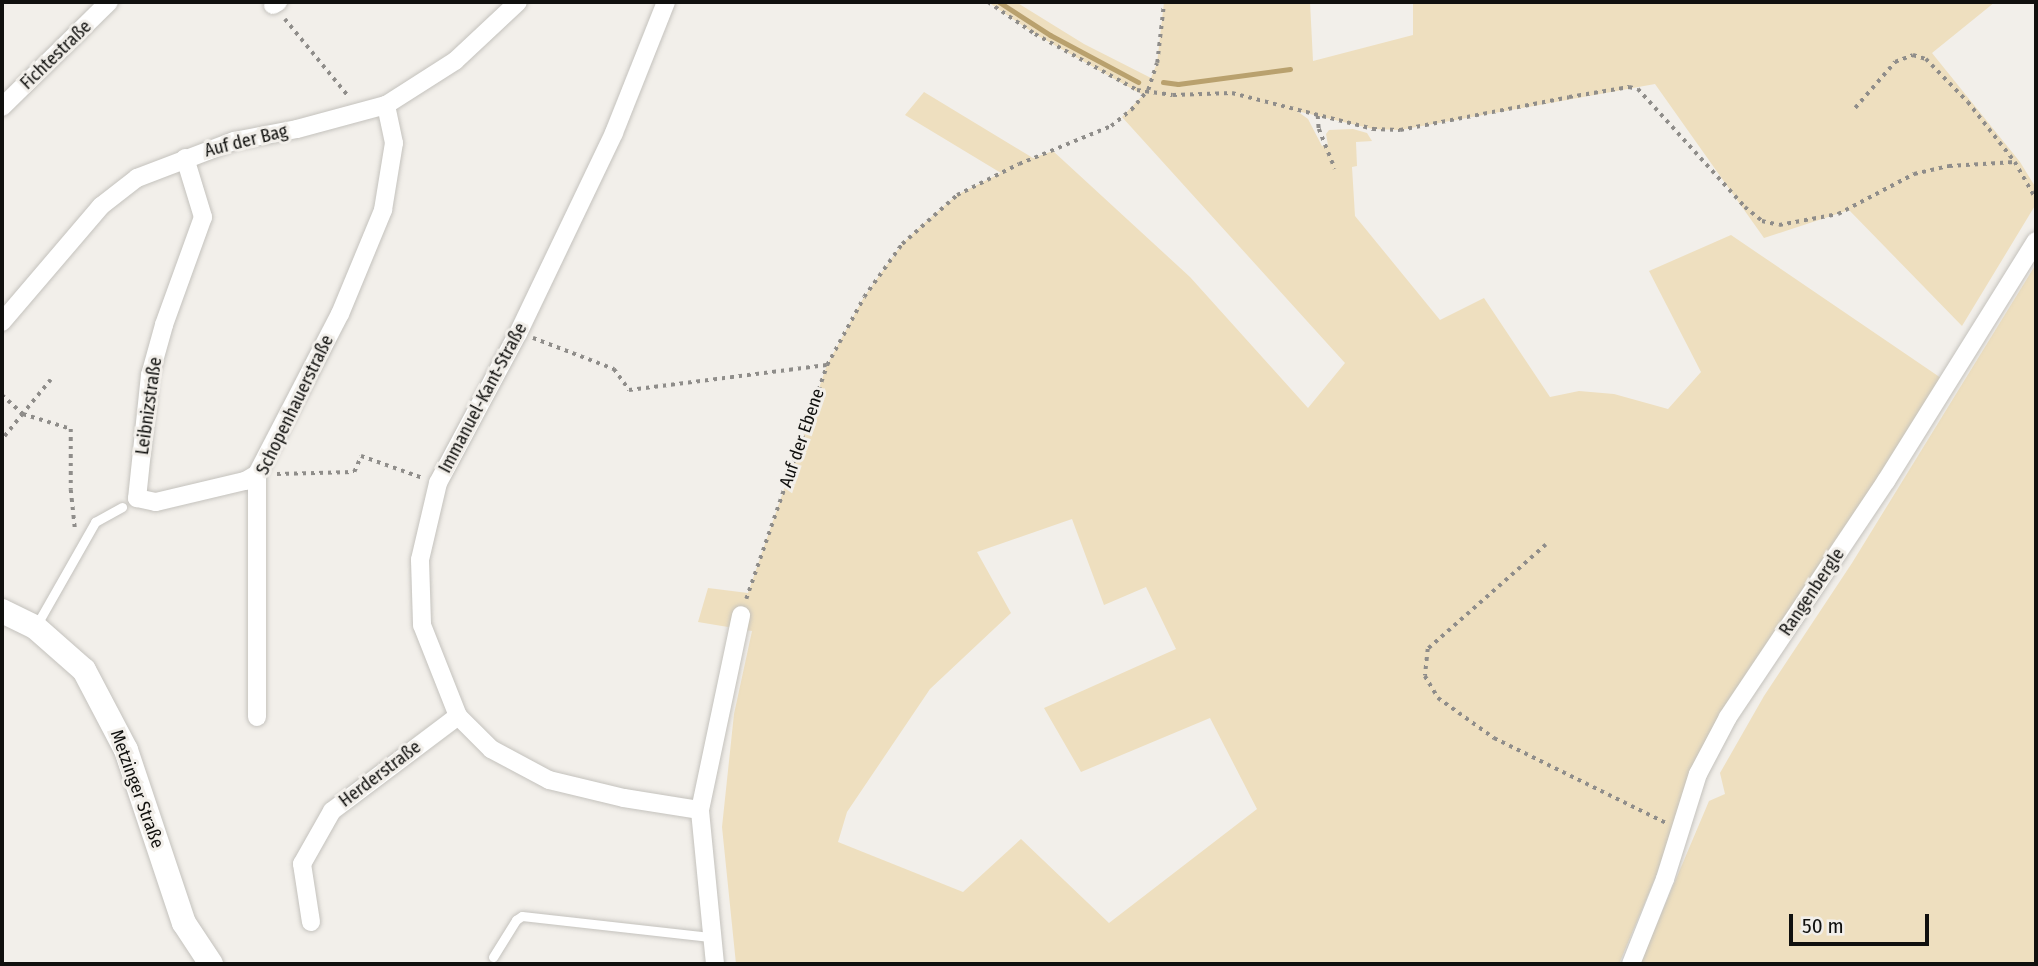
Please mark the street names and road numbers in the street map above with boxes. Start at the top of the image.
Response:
street label: Fichtestraße [16,16,96,94]
street label: Auf der Bag [202,120,290,162]
street label: Immanuel-Kant-Straße [434,319,532,477]
street label: Schopenhauerstraße [252,332,338,478]
street label: Leibnizstraße [131,356,167,456]
street label: Auf der Ebene [775,386,829,490]
street label: Rangenbergle [1775,544,1849,640]
street label: Metzinger Straße [106,727,168,851]
street label: Herderstraße [335,736,425,812]

